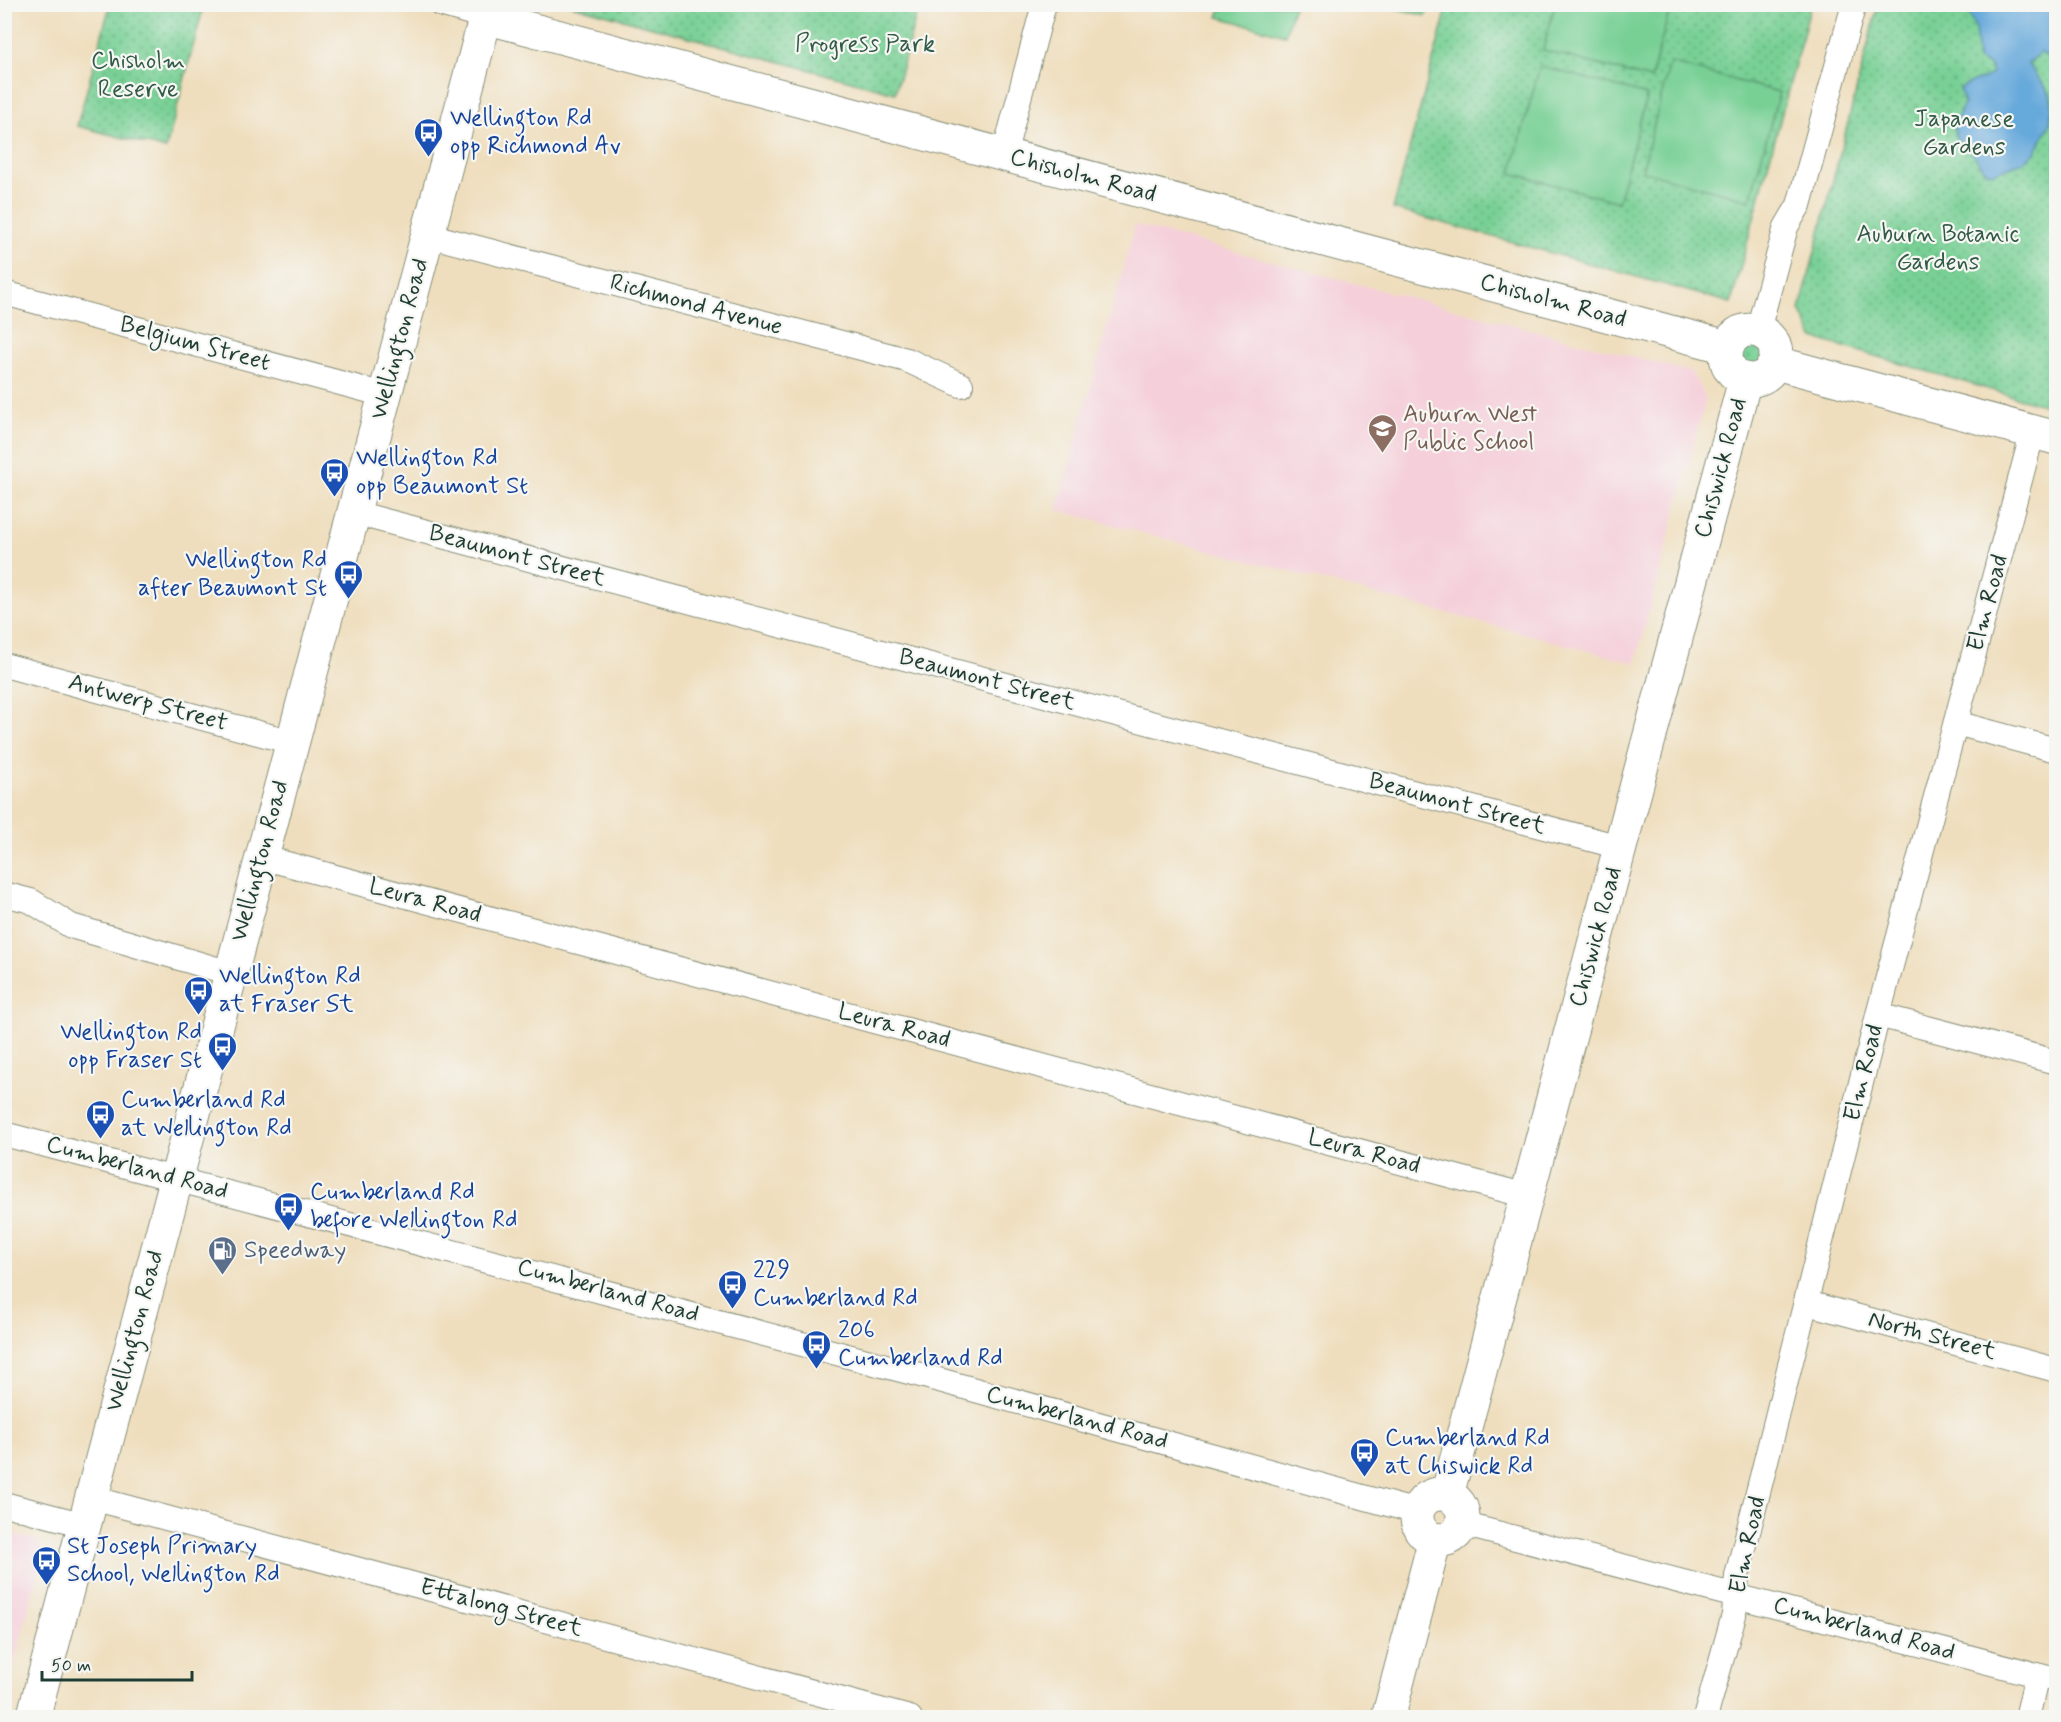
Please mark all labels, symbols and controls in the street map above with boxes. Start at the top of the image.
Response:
park label: Progress Park [795,29,935,60]
park label: Chisholm Reserve [91,46,185,105]
place label: Wellington Rd opp Richmond Av [450,103,621,162]
park label: Japanese Gardens [1914,104,2014,163]
bus stop icon: Wellington Rd opp Richmond Av [413,116,445,158]
street label: Chisholm Road [1006,142,1160,210]
park label: Auburn Botanic Gardens [1857,219,2020,278]
street label: Wellington Road [364,255,439,424]
street label: Richmond Avenue [606,267,786,343]
street label: Chisholm Road [1476,267,1630,335]
street label: Belgium Street [116,309,274,381]
street label: Chiswick Road [1687,394,1755,542]
place label: Auburn West Public School [1403,399,1537,458]
school or university icon: Auburn West Public School [1366,412,1398,454]
place label: Wellington Rd opp Beaumont St [356,443,528,502]
bus stop icon: Wellington Rd opp Beaumont St [319,456,351,498]
street label: Beaumont Street [426,518,608,594]
place label: Wellington Rd after Beaumont St [138,545,327,604]
street label: Elm Road [1960,551,2016,655]
bus stop icon: Wellington Rd after Beaumont St [332,558,364,600]
street label: Beaumont Street [896,642,1078,718]
street label: Antwerp Street [65,667,231,739]
street label: Beaumont Street [1366,766,1548,842]
street label: Wellington Road [224,777,299,946]
street label: Chiswick Road [1562,863,1630,1011]
street label: Leura Road [365,871,485,931]
place label: Wellington Rd at Fraser St [219,961,361,1020]
bus stop icon: Wellington Rd at Fraser St [182,974,214,1016]
street label: Leura Road [834,996,954,1056]
place label: Wellington Rd opp Fraser St [60,1017,202,1076]
street label: Elm Road [1837,1021,1891,1125]
bus stop icon: Wellington Rd opp Fraser St [207,1030,239,1072]
place label: Cumberland Rd at Wellington Rd [121,1085,292,1147]
bus stop icon: Cumberland Rd at Wellington Rd [84,1098,116,1140]
street label: Leura Road [1304,1122,1424,1182]
street label: Cumberland Road [43,1129,231,1207]
place label: Cumberland Rd before Wellington Rd [310,1177,517,1239]
bus stop icon: Cumberland Rd before Wellington Rd [273,1190,305,1232]
fuel station icon: Speedway [207,1234,239,1276]
place label: Speedway [244,1235,346,1266]
street label: Wellington Road [99,1247,174,1416]
street label: Cumberland Road [514,1252,702,1330]
place label: 229 Cumberland Rd [753,1255,918,1314]
bus stop icon: 229 Cumberland Rd [716,1268,748,1310]
street label: North Street [1865,1304,1999,1368]
place label: 206 Cumberland Rd [838,1315,1003,1374]
bus stop icon: 206 Cumberland Rd [801,1328,833,1370]
street label: Cumberland Road [983,1379,1171,1457]
place label: Cumberland Rd at Chiswick Rd [1385,1423,1550,1482]
bus stop icon: Cumberland Rd at Chiswick Rd [1348,1436,1380,1478]
street label: Elm Road [1723,1493,1773,1597]
place label: St Joseph Primary School, Wellington Rd [67,1531,280,1593]
bus stop icon: St Joseph Primary School, Wellington Rd [30,1544,62,1586]
street label: Ettalong Street [416,1571,585,1646]
street label: Cumberland Road [1770,1590,1958,1668]
scale bar [42,1644,192,1682]
text: 50 m [51,1654,91,1678]

